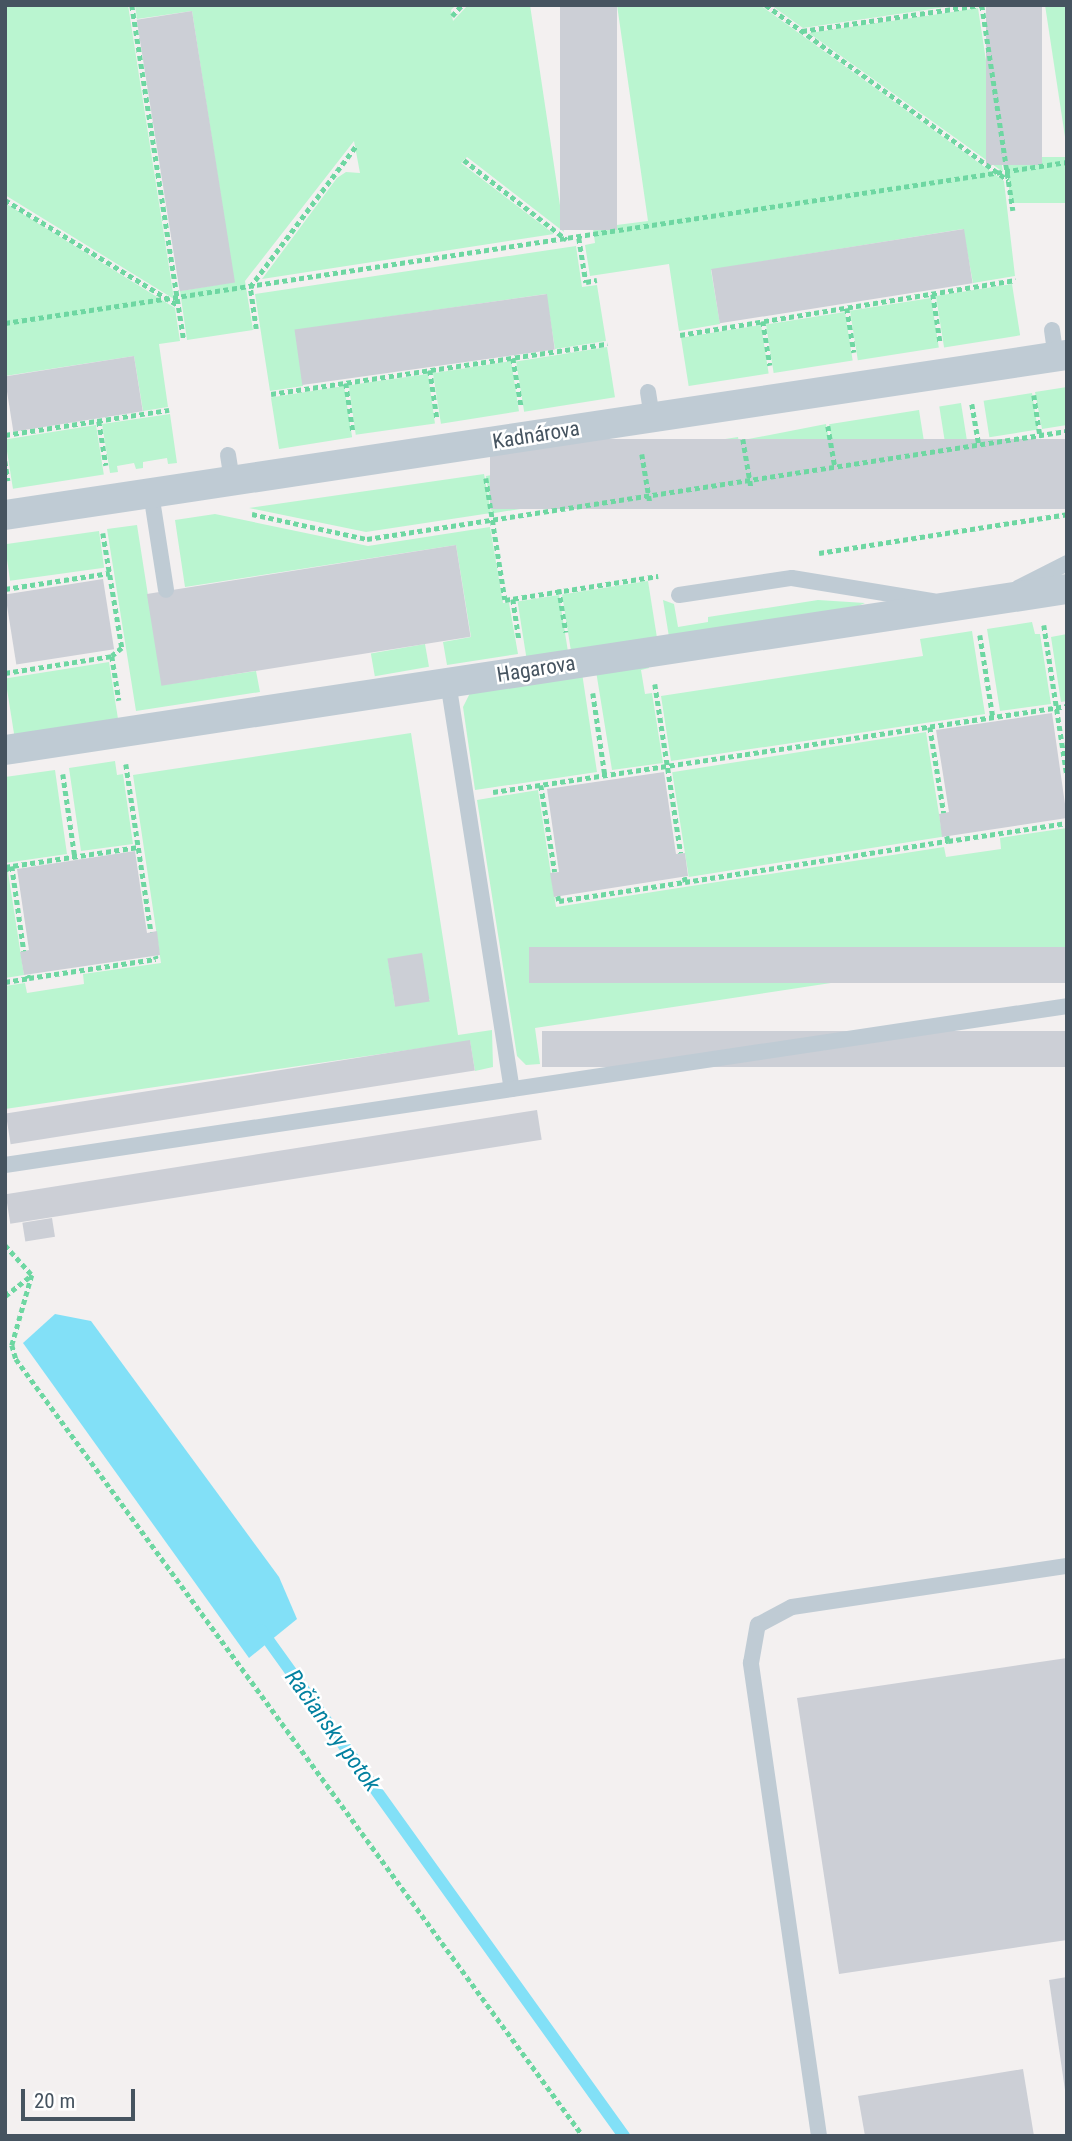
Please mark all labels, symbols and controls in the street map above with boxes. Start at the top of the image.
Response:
street label: Kadnárova [491,416,581,454]
street label: Hagarova [495,650,577,688]
water label: Račiansky potok [279,1665,385,1797]
scale bar [24,2074,138,2118]
text: 20 m [34,2089,75,2113]

